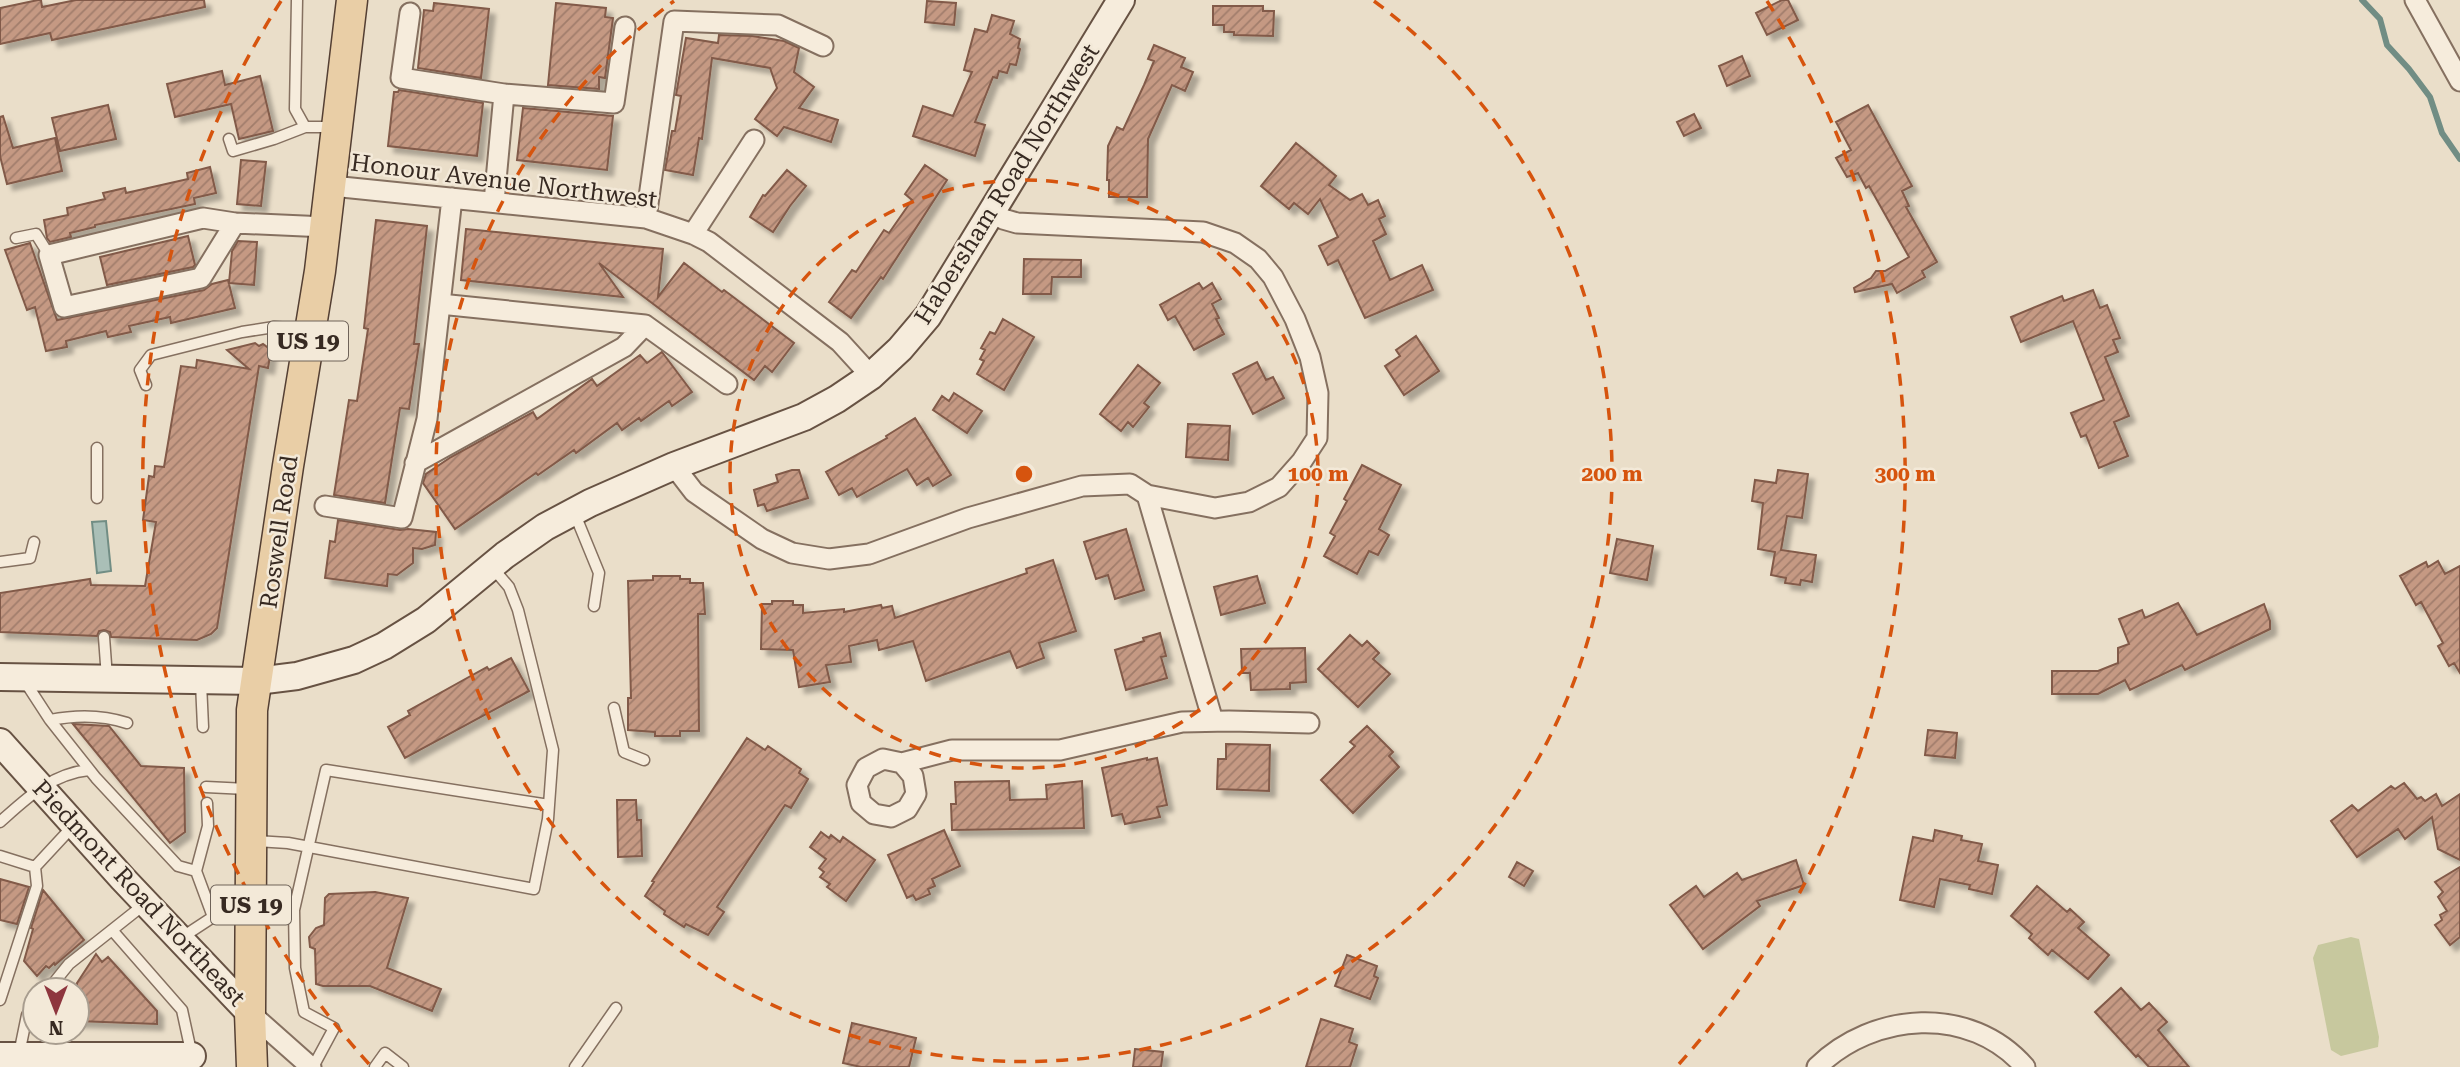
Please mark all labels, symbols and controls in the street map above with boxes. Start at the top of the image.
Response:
street label: Habersham Road Northwest [909,39,1105,329]
street label: Honour Avenue Northwest [349,148,659,214]
road number: US 19 [268,322,348,360]
street label: Roswell Road [254,454,304,610]
centre of rings [1012,462,1036,486]
text: 100 m [1288,462,1348,486]
text: 200 m [1582,462,1642,486]
text: 300 m [1875,462,1935,486]
street label: Piedmont Road Northeast [27,774,251,1012]
road number: US 19 [211,885,291,924]
north arrow [21,976,91,1046]
text: N [48,1016,63,1039]

